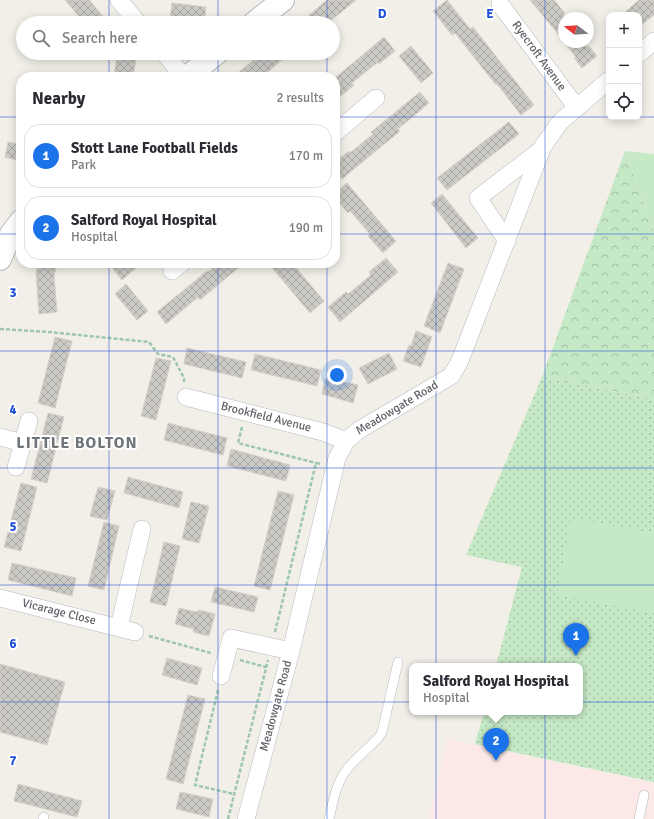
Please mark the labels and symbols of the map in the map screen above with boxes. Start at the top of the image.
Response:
text: D [378,6,387,22]
text: E [486,6,494,22]
north arrow [558,12,594,48]
street label: Ryecroft Avenue [509,18,569,94]
text: 3 [9,285,17,301]
your location [327,365,347,385]
street label: Meadowgate Road [353,377,441,439]
street label: Brookfield Avenue [219,399,313,435]
text: 4 [9,402,17,418]
district label: LITTLE BOLTON [16,433,138,453]
text: 5 [9,519,17,535]
street label: Vicarage Close [21,596,97,628]
pin: 1 [563,623,589,656]
text: 6 [9,636,17,652]
street label: Meadowgate Road [257,659,295,753]
pin: 2 [483,728,509,761]
text: 7 [9,753,17,769]

